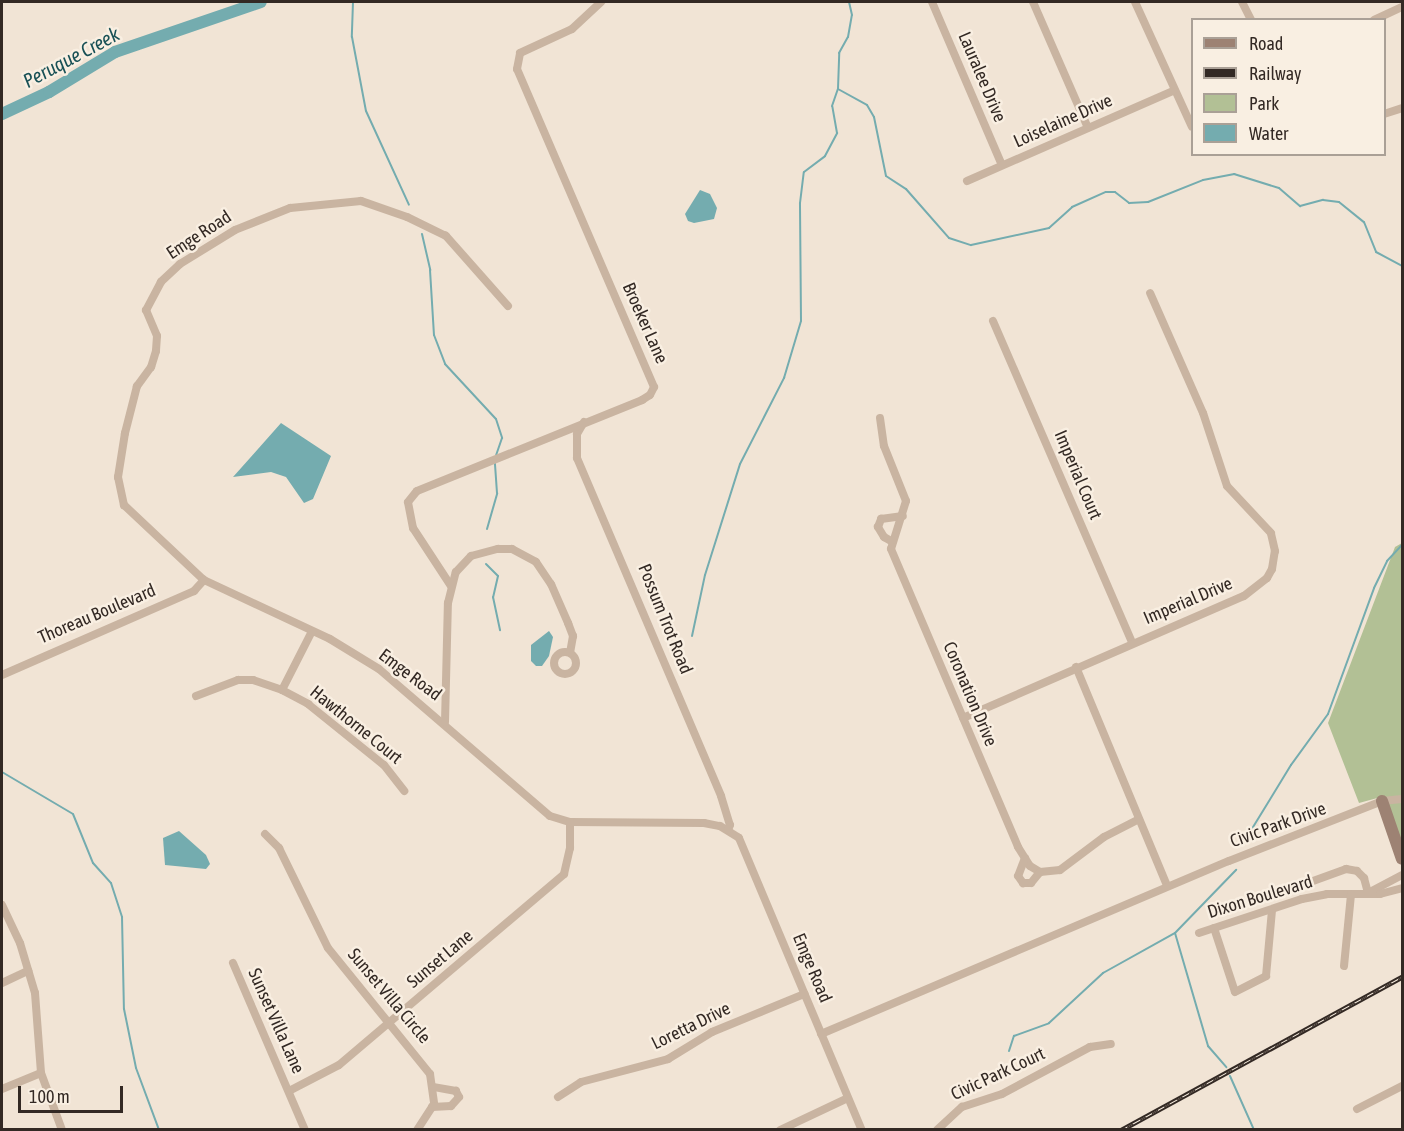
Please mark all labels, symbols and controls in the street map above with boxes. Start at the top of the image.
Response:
legend [1191,18,1386,156]
water label: Peruque Creek [19,22,123,92]
street label: Lauralee Drive [953,29,1011,125]
text: Road [1249,33,1283,54]
text: Railway [1249,63,1301,84]
street label: Loiselaine Drive [1010,90,1116,152]
text: Park [1249,93,1279,114]
text: Water [1249,123,1288,144]
street label: Emge Road [163,206,235,264]
street label: Broeker Lane [618,279,672,367]
street label: Imperial Court [1050,427,1106,523]
street label: Possum Trot Road [633,561,697,677]
street label: Imperial Drive [1140,573,1236,629]
street label: Thoreau Boulevard [35,580,159,648]
street label: Coronation Drive [938,639,1002,749]
street label: Emge Road [374,644,446,706]
street label: Hawthorne Court [306,681,406,769]
street label: Civic Park Drive [1227,798,1329,852]
street label: Dixon Boulevard [1205,871,1315,923]
street label: Sunset Lane [403,925,477,993]
street label: Emge Road [788,930,836,1006]
street label: Sunset Villa Circle [343,944,435,1048]
street label: Sunset Villa Lane [243,965,309,1077]
street label: Loretta Drive [648,998,734,1054]
street label: Civic Park Court [948,1043,1048,1105]
scale bar [21,1074,126,1112]
text: 100 m [29,1086,70,1107]

